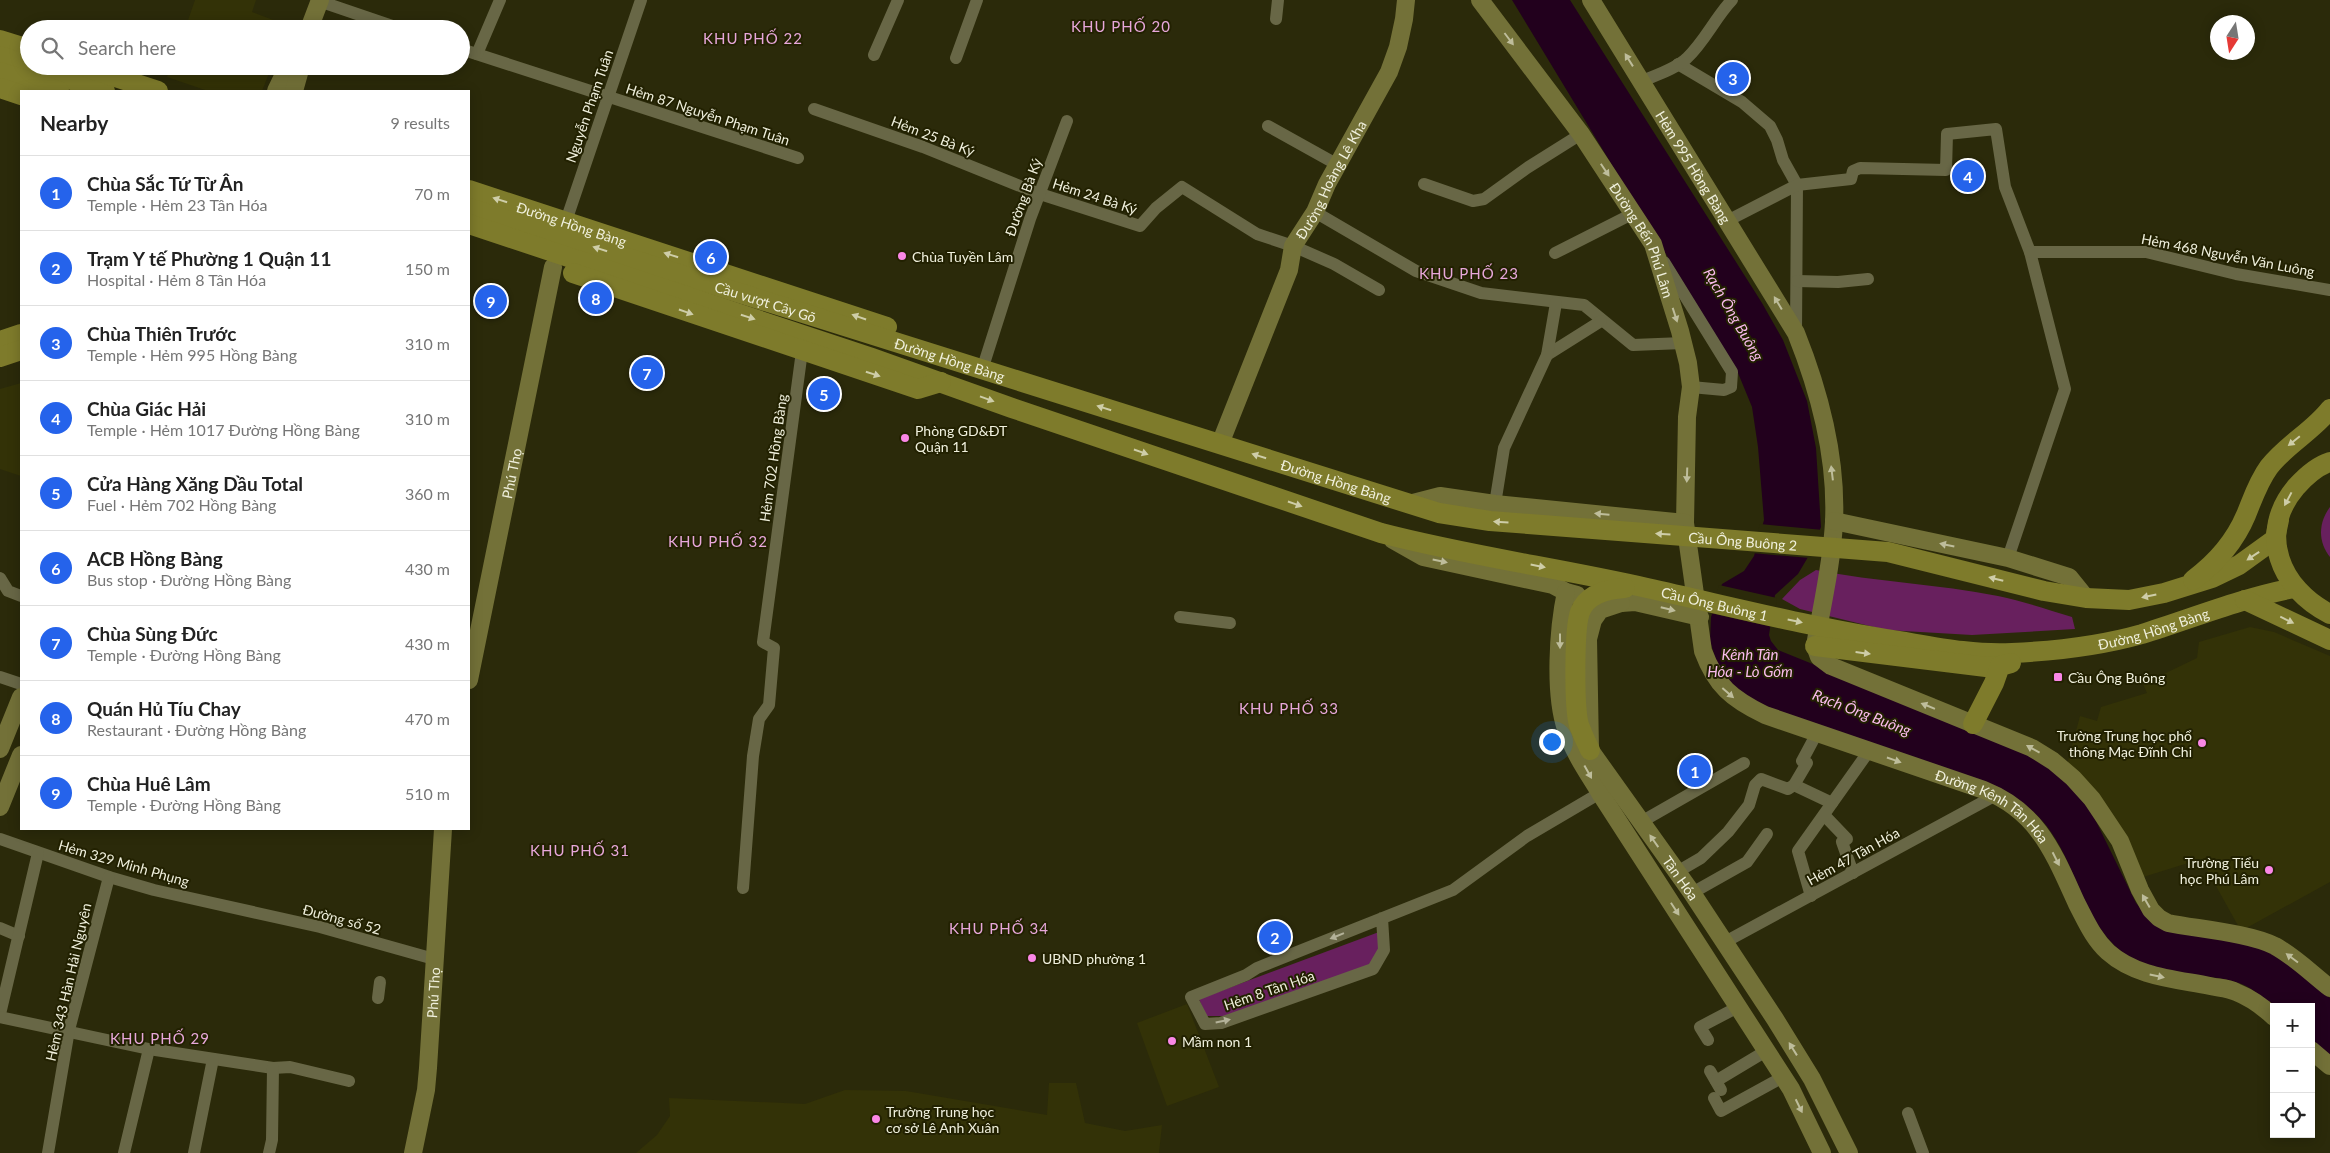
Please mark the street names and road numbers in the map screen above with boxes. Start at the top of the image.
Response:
street label: Nguyễn Phạm Tuân [562,47,616,165]
street label: Hẻm 87 Nguyễn Phạm Tuân [624,79,792,149]
street label: Hẻm 995 Hồng Bàng [1653,107,1735,226]
street label: Hẻm 25 Bà Ký [889,112,978,160]
street label: Đường Hoàng Lê Kha [1291,117,1369,242]
street label: Đường Bà Ký [1001,155,1045,238]
street label: Hẻm 24 Bà Ký [1051,174,1140,218]
street label: Đường Bến Phú Lâm [1606,179,1678,300]
street label: Đường Hồng Bàng [514,198,629,250]
street label: Hẻm 468 Nguyễn Văn Luông [2140,230,2316,280]
street label: Cầu vượt Cây Gõ [713,277,819,325]
street label: Đường Hồng Bàng [892,334,1007,385]
street label: Hẻm 702 Hồng Bàng [756,393,790,523]
street label: Phú Thọ [498,446,524,500]
street label: Đường Hồng Bàng [1279,455,1393,506]
street label: Cầu Ông Buông 2 [1688,528,1798,553]
street label: Cầu Ông Buông 1 [1660,583,1770,624]
street label: Đường Hồng Bàng [2096,604,2211,652]
street label: Đường Kênh Tân Hóa [1933,765,2053,846]
street label: Hẻm 47 Tân Hóa [1804,824,1902,888]
street label: Hẻm 329 Minh Phụng [57,836,191,890]
street label: Tân Hóa [1660,852,1703,903]
street label: Đường số 52 [301,900,383,938]
street label: Hẻm 343 Hàn Hải Nguyên [42,901,94,1063]
street label: Phú Thọ [423,966,443,1019]
street label: Hẻm 8 Tân Hóa [1221,966,1317,1013]

